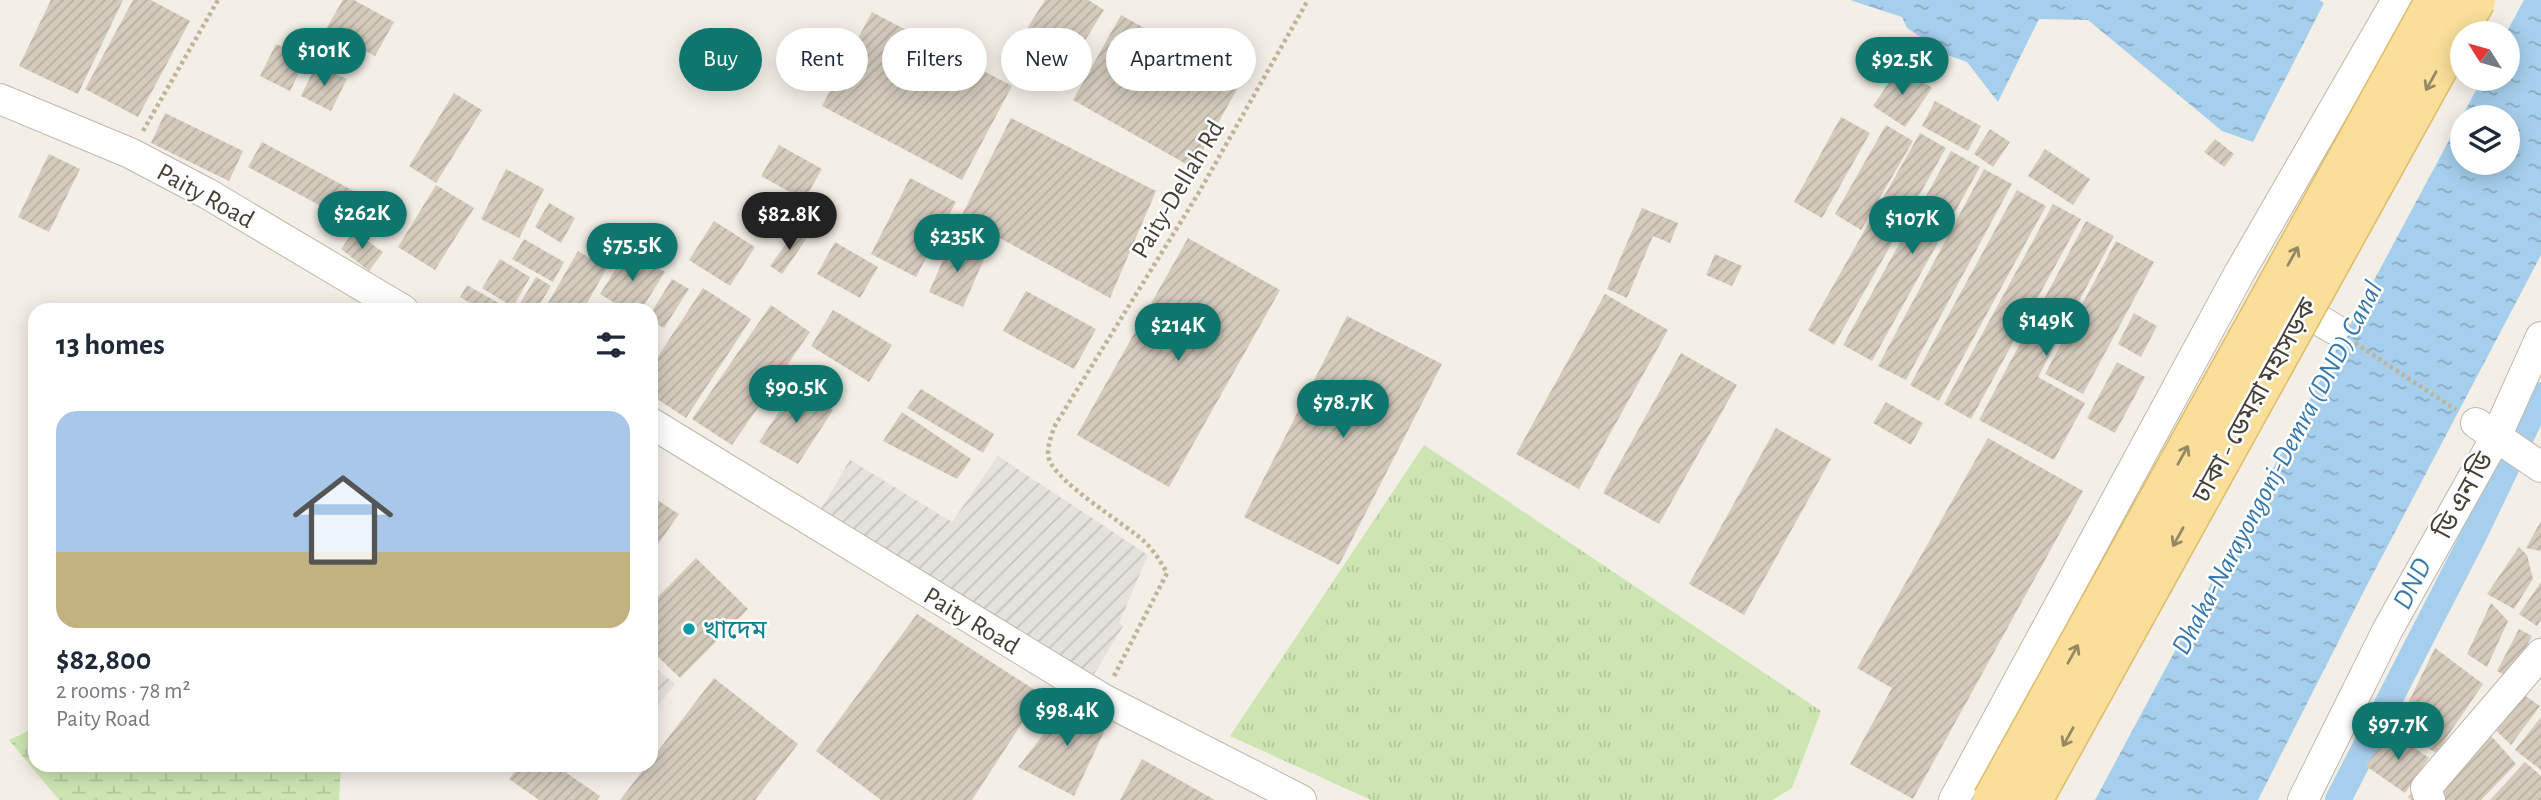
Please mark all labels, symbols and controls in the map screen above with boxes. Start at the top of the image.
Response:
north arrow [2450,21,2520,91]
map controls [2450,21,2520,175]
pin: $101K [275,28,373,88]
chip: Buy [679,28,762,91]
chip: Rent [776,28,868,91]
chip: Filters [882,28,987,91]
chip: New [1001,28,1092,91]
chip: Apartment [1106,28,1256,91]
pin: $92.5K [1845,38,1959,97]
text: $101K [298,39,350,62]
text: $92.5K [1872,48,1932,71]
one-way arrow [2424,70,2437,91]
button: layers [2450,105,2520,175]
street label: Paity-Dellah Rd [1127,116,1229,263]
street label: Paity Road [153,159,258,233]
pin: $262K [313,191,411,251]
pin: $82.8K [732,192,846,252]
pin: $107K [1863,196,1961,256]
text: $262K [334,202,390,225]
text: $82.8K [758,203,820,226]
text: $107K [1885,207,1939,230]
pin: $235K [908,215,1006,274]
pin: $75.5K [575,224,689,283]
text: $235K [930,225,984,248]
text: $75.5K [603,234,661,257]
one-way arrow [2286,247,2300,267]
water label: Dhaka-Narayongonj-Demra (DND) Canal [2167,276,2388,659]
street label: ঢাকা - ডেমরা মহাসড়ক [2188,293,2322,508]
pin: $149K [1997,298,2095,358]
pin: $214K [1129,304,1227,363]
text: $149K [2019,309,2073,332]
text: $214K [1151,314,1205,337]
icon: filters [592,326,630,364]
text: 13 homes [56,330,165,360]
pin: $90.5K [739,366,853,425]
text: $90.5K [765,376,827,399]
pin: $78.7K [1286,380,1400,440]
text: $78.7K [1313,391,1373,414]
one-way arrow [2176,446,2190,466]
street label: ডি এন ডি [2427,447,2498,544]
icon: home [280,457,406,583]
one-way arrow [2171,527,2185,547]
water label: DND [2388,554,2437,614]
street label: Paity Road [919,582,1024,659]
place label: খাদেম [703,617,768,643]
marker: খাদেম [681,621,697,637]
text: $82,800 [56,645,151,675]
one-way arrow [2066,645,2080,665]
text: 2 rooms · 78 m² [56,680,191,703]
pin: $98.4K [1010,688,1124,748]
text: $98.4K [1035,699,1099,722]
pin: $97.7K [2341,702,2455,762]
text: Paity Road [56,708,150,731]
text: $97.7K [2368,713,2428,736]
one-way arrow [2061,726,2075,746]

